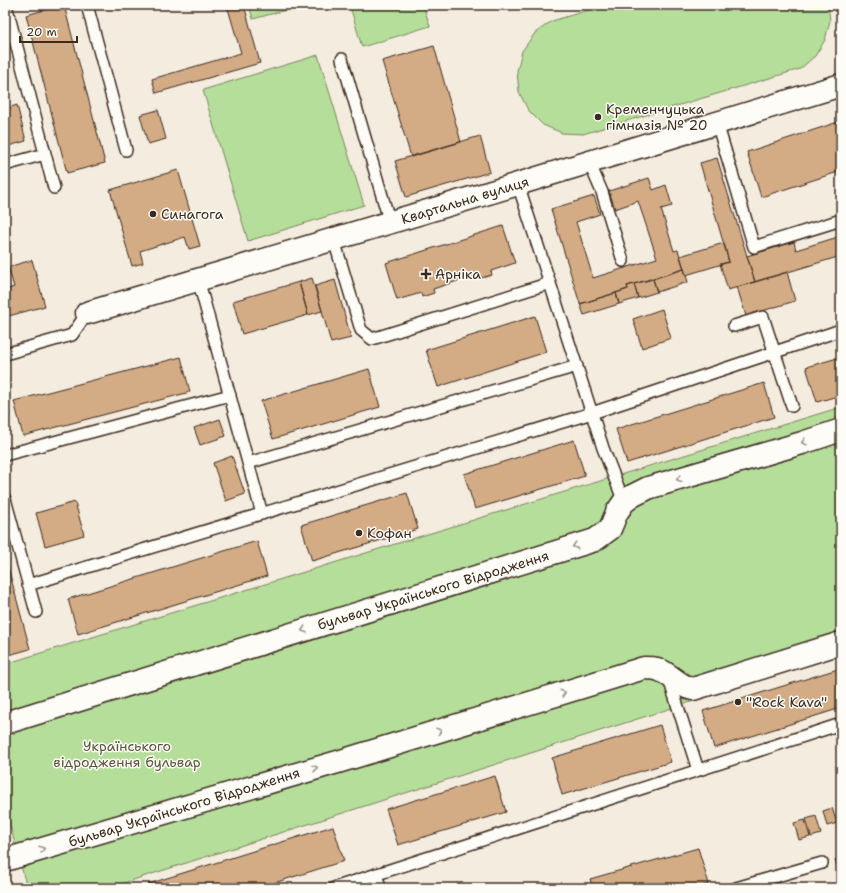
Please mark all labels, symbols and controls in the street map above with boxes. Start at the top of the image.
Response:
scale bar [20,18,77,44]
text: 20 m [26,24,57,40]
place label: Кременчуцька гімназія № 20 [606,100,708,134]
marker: Кременчуцька гімназія № 20 [593,112,603,122]
street label: Квартальна вулиця [399,172,531,228]
place label: Синагога [161,205,224,223]
marker: Синагога [148,209,158,219]
place label: Арніка [435,265,481,283]
marker: Арніка [420,268,432,280]
one-way arrow [801,437,808,446]
one-way arrow [676,474,683,483]
place label: Кофан [367,524,412,542]
marker: Кофан [354,528,364,538]
one-way arrow [572,541,579,550]
street label: бульвар Українського Відродження [315,546,551,634]
one-way arrow [301,625,308,634]
one-way arrow [560,689,567,698]
place label: "Rock Kava" [746,693,827,711]
marker: "Rock Kava" [733,697,743,707]
one-way arrow [435,727,442,736]
park label: Українського відродження бульвар [53,737,201,771]
street label: бульвар Українського Відродження [66,763,302,851]
one-way arrow [311,764,318,773]
one-way arrow [39,845,46,854]

